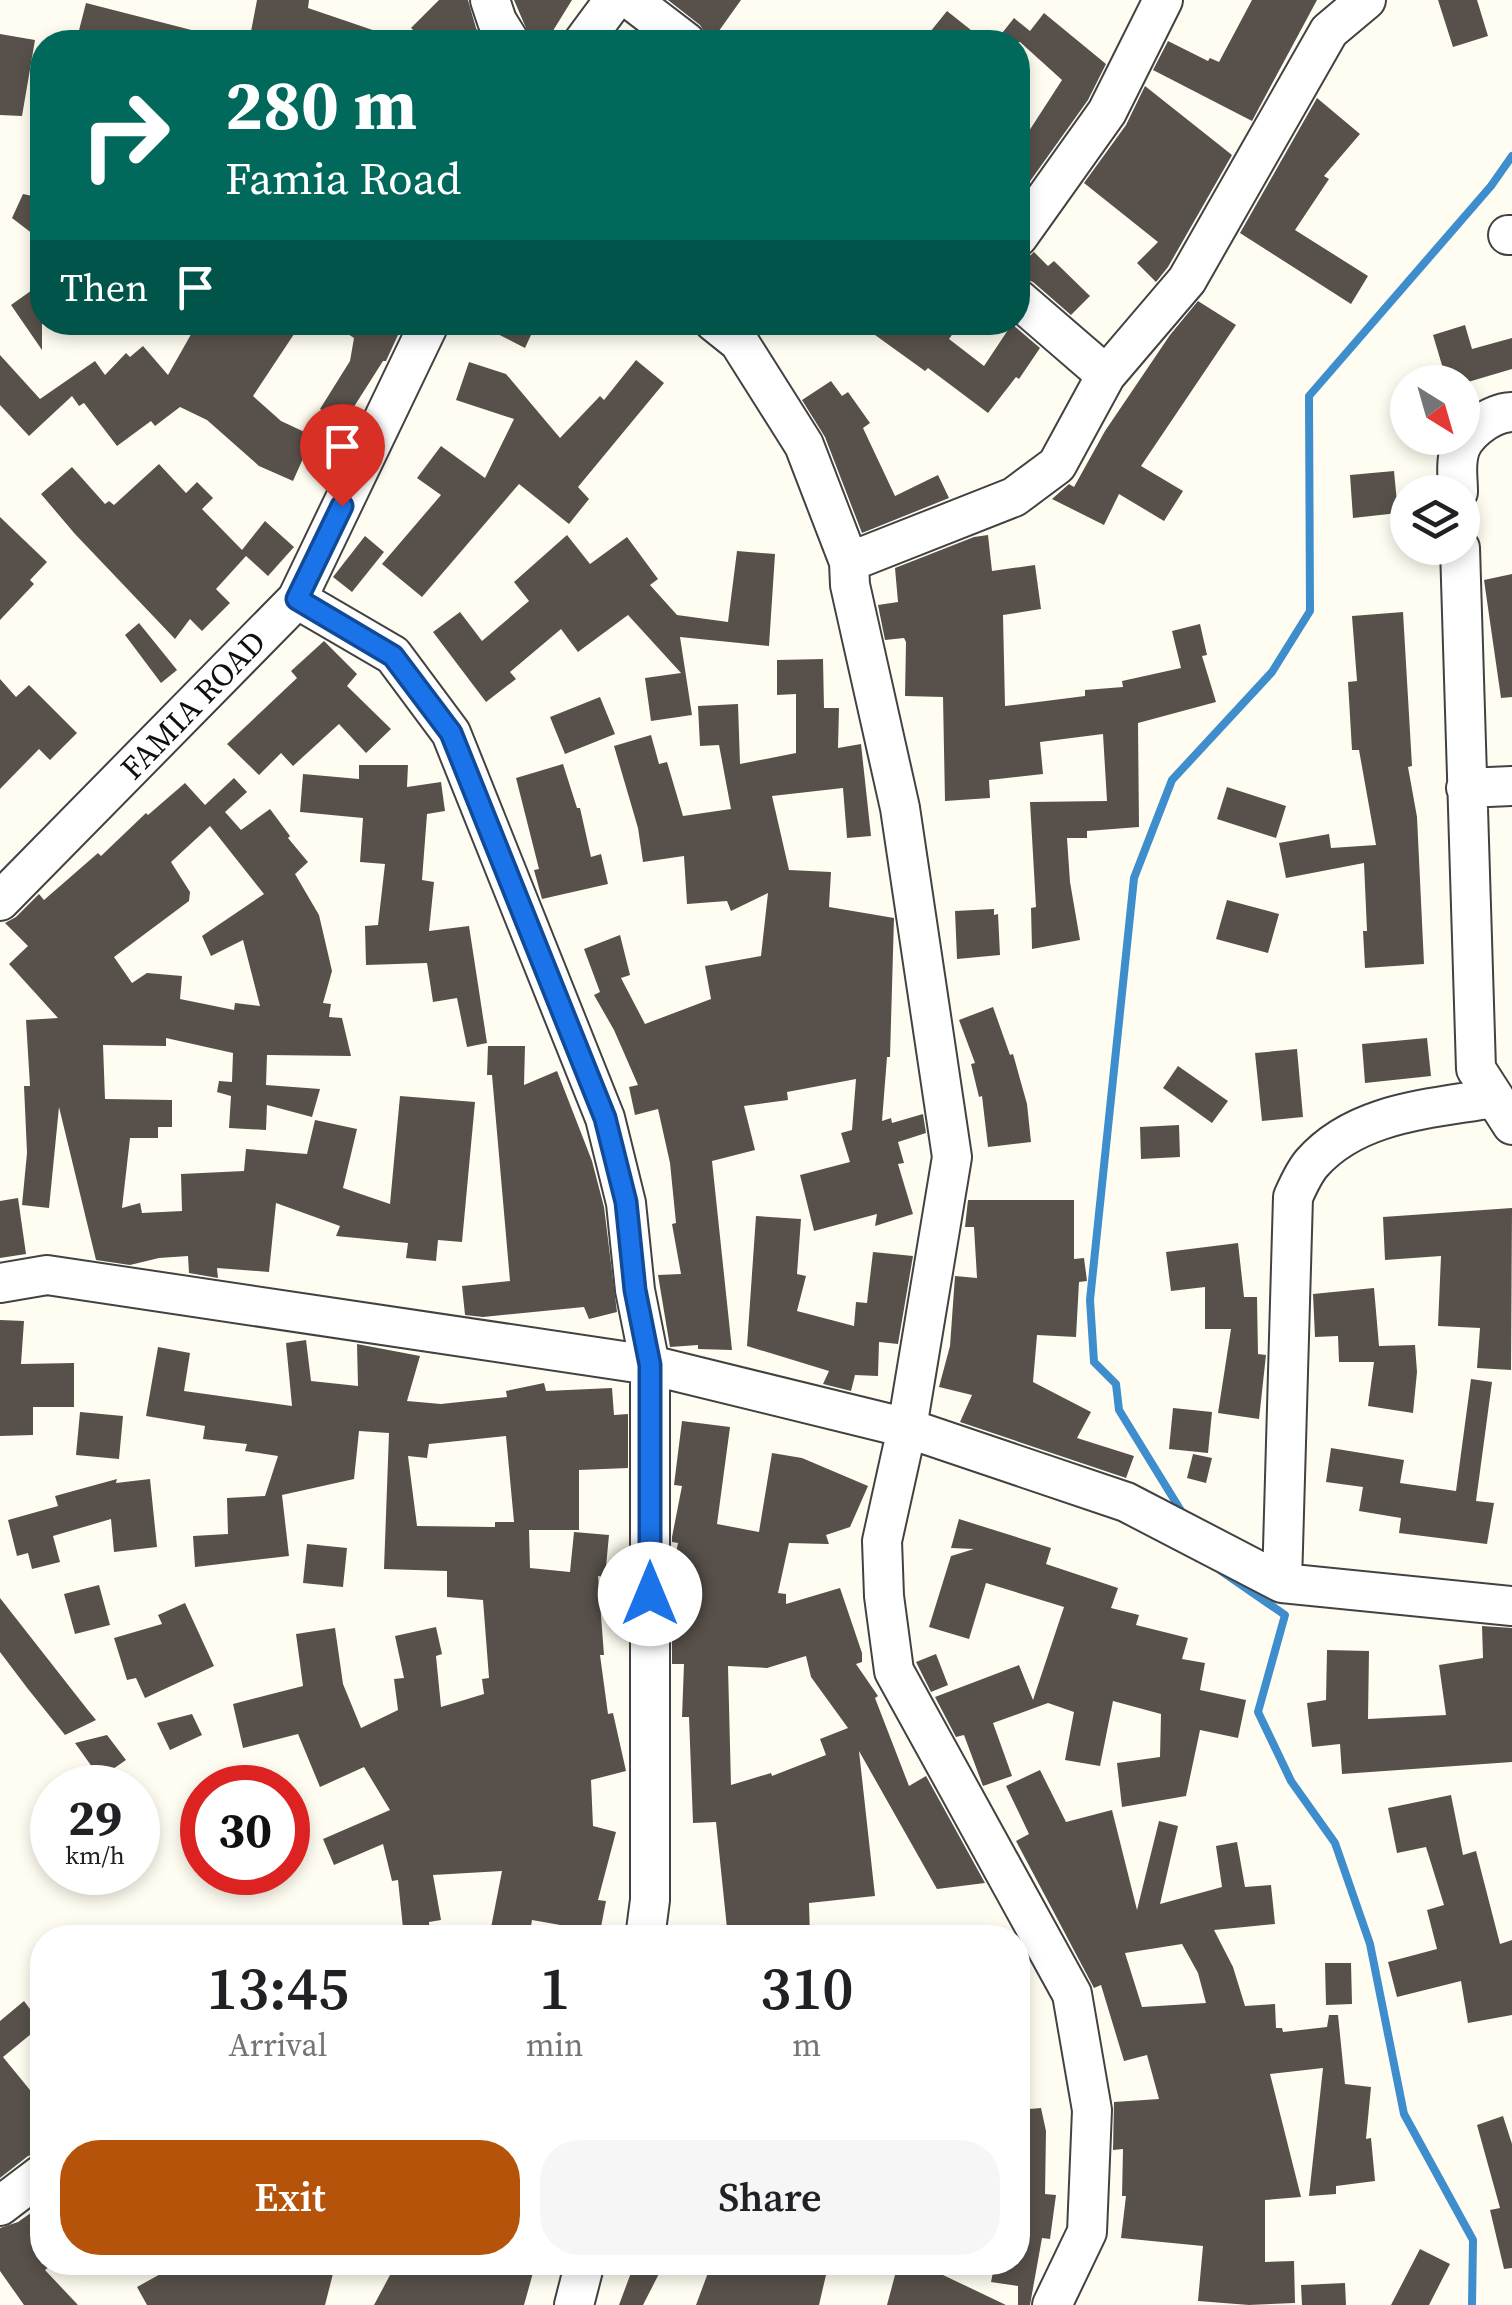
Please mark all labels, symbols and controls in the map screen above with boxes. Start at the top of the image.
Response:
text: 280 m [225,56,417,152]
icon: right [60,70,190,200]
text: Famia Road [225,147,461,209]
icon: arrive [168,260,223,315]
text: Then [60,262,148,314]
north arrow [1390,365,1480,455]
map controls [1390,365,1480,565]
pin [300,404,385,507]
icon: arrive [315,419,370,474]
button: layers [1390,475,1480,565]
street label: FAMIA ROAD [111,621,275,789]
position arrow [598,1542,702,1646]
speed limit sign: 30 [180,1765,310,1895]
text: 29 [68,1783,122,1852]
text: km/h [65,1838,125,1872]
text: 13:45 [206,1947,349,2029]
text: 1 [539,1947,570,2029]
text: 310 [760,1947,854,2029]
text: Arrival [228,2023,327,2067]
text: min [526,2023,583,2067]
text: m [792,2023,821,2067]
button: Exit [60,2140,520,2255]
button: Share [540,2140,1000,2255]

